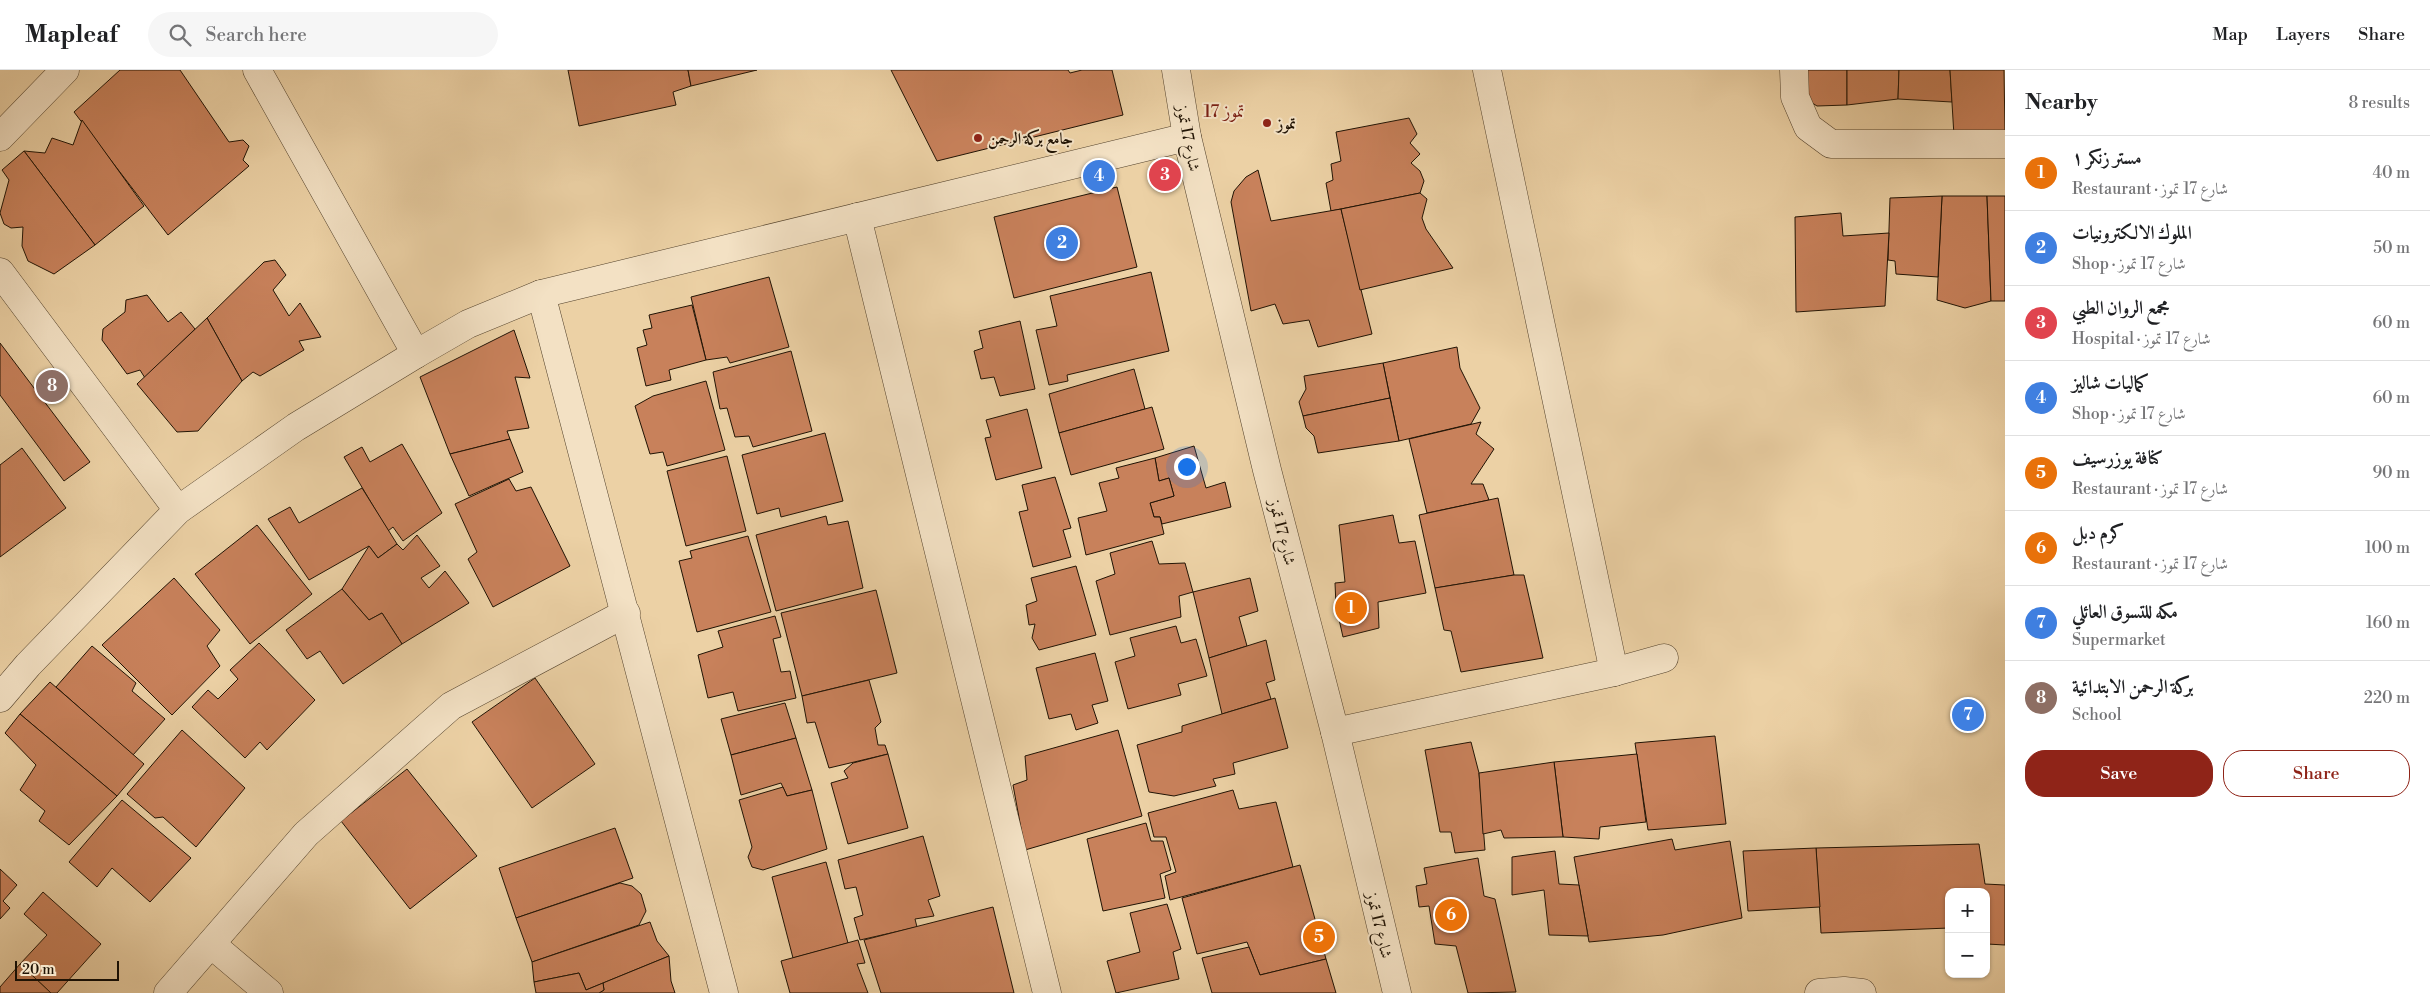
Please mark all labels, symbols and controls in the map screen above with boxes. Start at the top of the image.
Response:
search box [148,12,498,57]
text: Mapleaf [25,20,118,50]
icon: search [166,21,194,49]
text: Search here [206,23,307,47]
text: Map [2213,23,2248,46]
text: Layers [2276,23,2330,46]
text: Share [2358,23,2405,46]
text: Nearby [2025,90,2098,116]
text: 8 results [2348,93,2410,113]
district label: 17 تموز [1204,100,1244,123]
street label: شارع 17 تموز [1168,101,1204,174]
place label: تموز [1275,114,1296,134]
marker: تموز [1261,117,1273,129]
place label: جامع بركة الرحمن [988,129,1073,154]
marker: جامع بركة الرحمن [972,132,984,144]
text: مستر زنكر ١ [2072,146,2142,170]
pin: 3 [1149,156,1181,194]
pin: 4 [1083,157,1115,195]
text: 1 [2037,163,2045,183]
text: 40 m [2373,163,2410,183]
text: Restaurant · شارع 17 تموز [2072,179,2228,199]
text: الملوك الالكترونيات [2072,221,2192,245]
pin: 2 [1046,224,1078,262]
text: 2 [2036,238,2046,258]
text: 50 m [2373,238,2410,258]
text: Shop · شارع 17 تموز [2072,254,2186,274]
text: مجمع الروان الطبي [2072,296,2169,320]
text: 3 [2036,313,2046,333]
text: 60 m [2372,313,2410,333]
text: Hospital · شارع 17 تموز [2072,329,2211,349]
pin: 8 [36,367,68,405]
text: كماليات شاليز [2072,371,2149,395]
text: 4 [2036,388,2046,408]
text: 60 m [2372,388,2410,408]
text: Shop · شارع 17 تموز [2072,404,2186,424]
text: كنافة يوزرسيف [2072,446,2163,470]
your location [1174,454,1200,480]
text: 5 [2036,463,2046,483]
text: 90 m [2372,463,2410,483]
text: Restaurant · شارع 17 تموز [2072,479,2228,499]
street label: شارع 17 تموز [1261,495,1300,568]
text: كرم دبل [2072,521,2124,545]
text: 6 [2036,538,2046,558]
text: 100 m [2365,538,2410,558]
text: Restaurant · شارع 17 تموز [2072,554,2228,574]
pin: 1 [1335,589,1367,627]
text: مكه للتسوق العائلي [2072,600,2178,624]
text: 7 [2036,613,2046,633]
text: 160 m [2366,613,2410,633]
text: Supermarket [2072,630,2166,650]
text: بركة الرحمن الابتدائية [2072,675,2194,699]
text: 8 [2036,688,2046,708]
text: 220 m [2364,688,2410,708]
pin: 7 [1952,696,1984,734]
text: School [2072,705,2121,725]
button: Save [2025,750,2213,797]
button: Share [2223,750,2410,797]
street label: شارع 17 تموز [1358,888,1396,961]
map controls [1945,888,1990,978]
button: + [1945,888,1990,933]
pin: 6 [1435,896,1467,934]
pin: 5 [1303,918,1335,956]
button: − [1945,933,1990,978]
scale bar [15,958,119,981]
text: 20 m [22,961,54,979]

